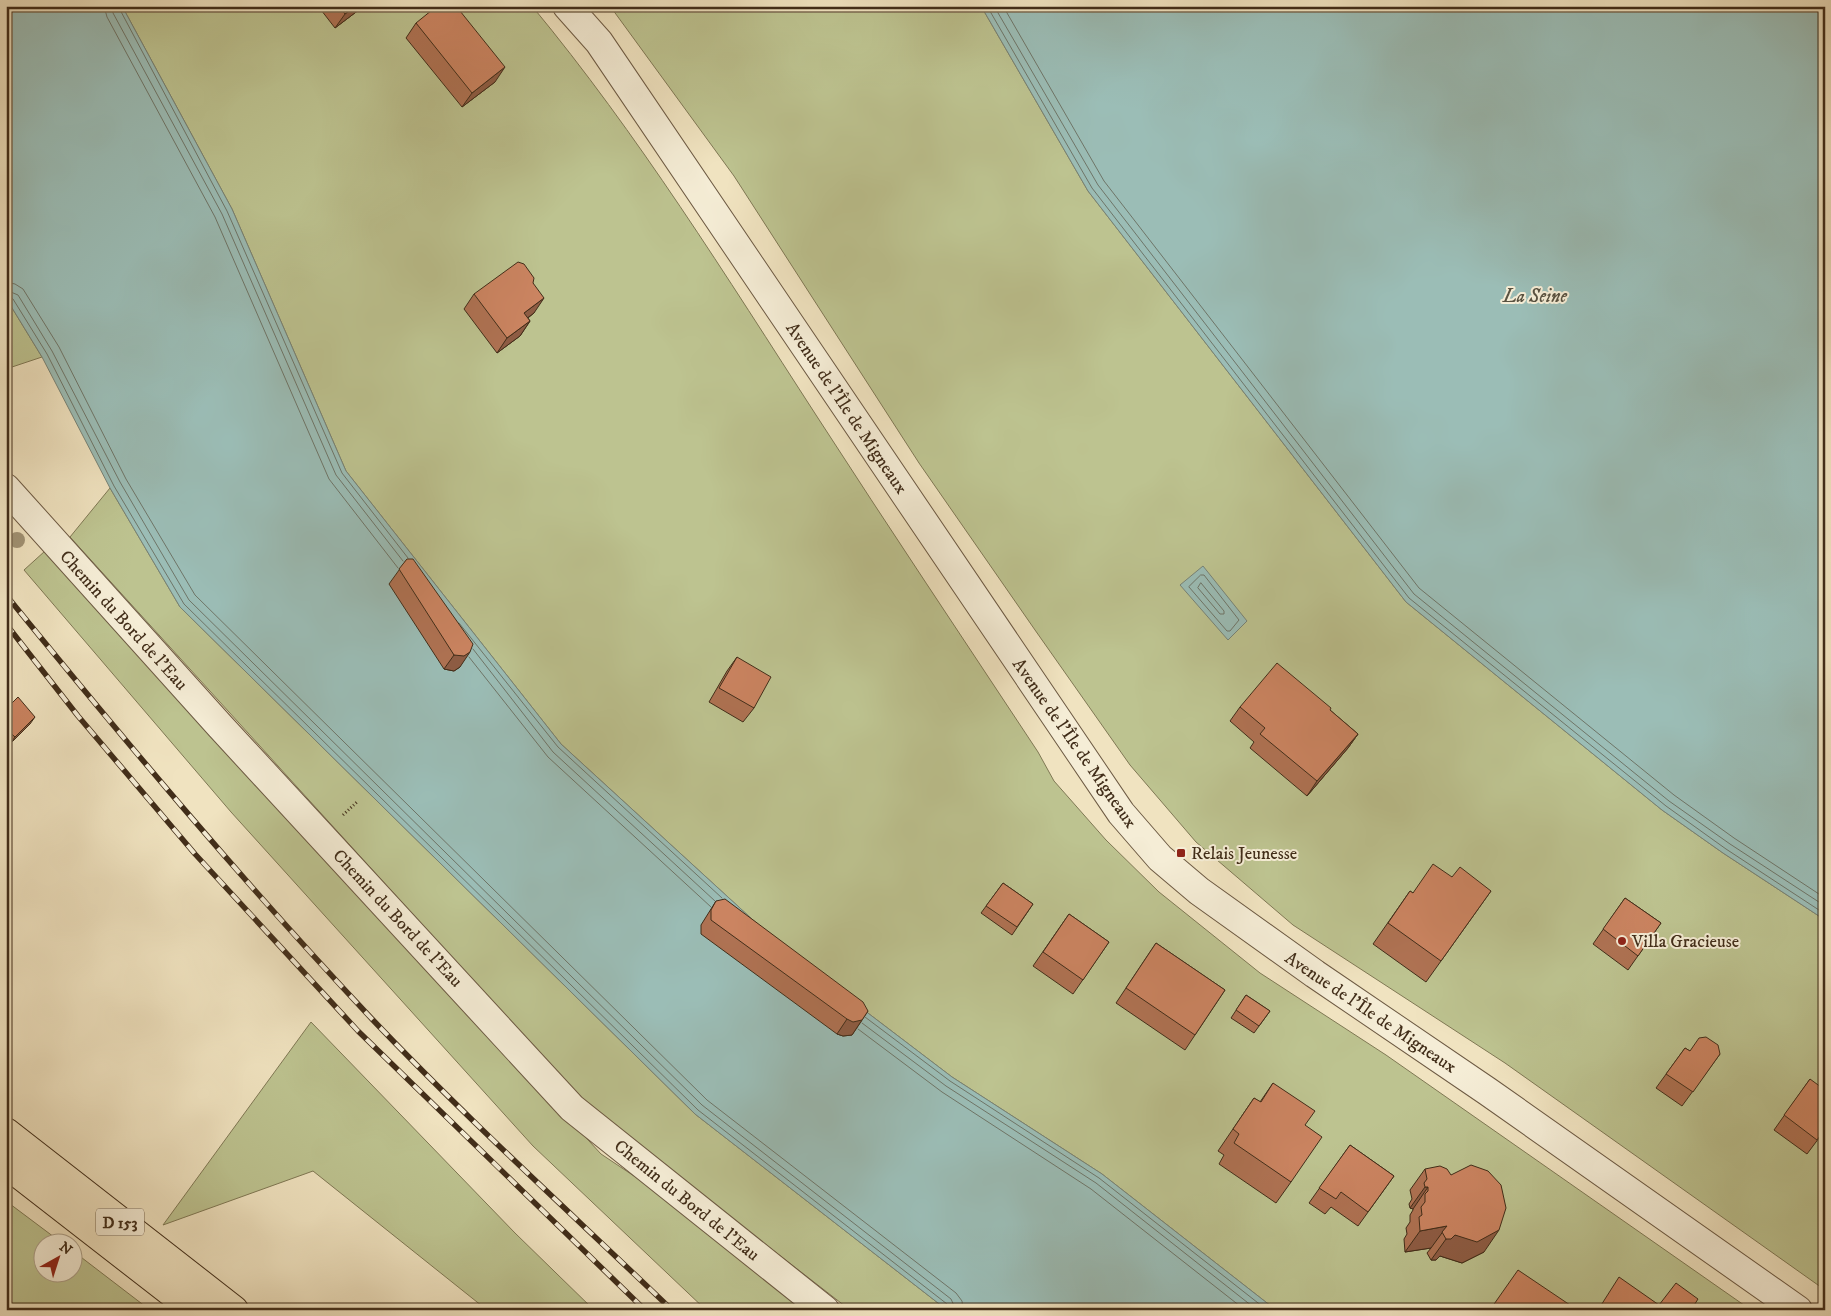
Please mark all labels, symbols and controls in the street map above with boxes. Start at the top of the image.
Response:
water label: La Seine [1502,285,1568,308]
street label: Avenue de l'Île de Migneaux [780,319,912,499]
street label: Chemin du Bord de l'Eau [55,546,192,695]
street label: Avenue de l'Île de Migneaux [1007,654,1141,833]
place label: Relais Jeunesse [1191,843,1297,865]
street label: Chemin du Bord de l'Eau [328,845,467,992]
marker: Relais Jeunesse [1175,847,1187,859]
place label: Villa Gracieuse [1631,931,1739,953]
marker: Villa Gracieuse [1616,935,1628,947]
street label: Avenue de l'Île de Migneaux [1280,947,1461,1079]
street label: Chemin du Bord de l'Eau [609,1135,764,1266]
road number: D 153 [96,1208,144,1236]
north arrow [32,1234,82,1284]
text: N [55,1238,76,1260]

